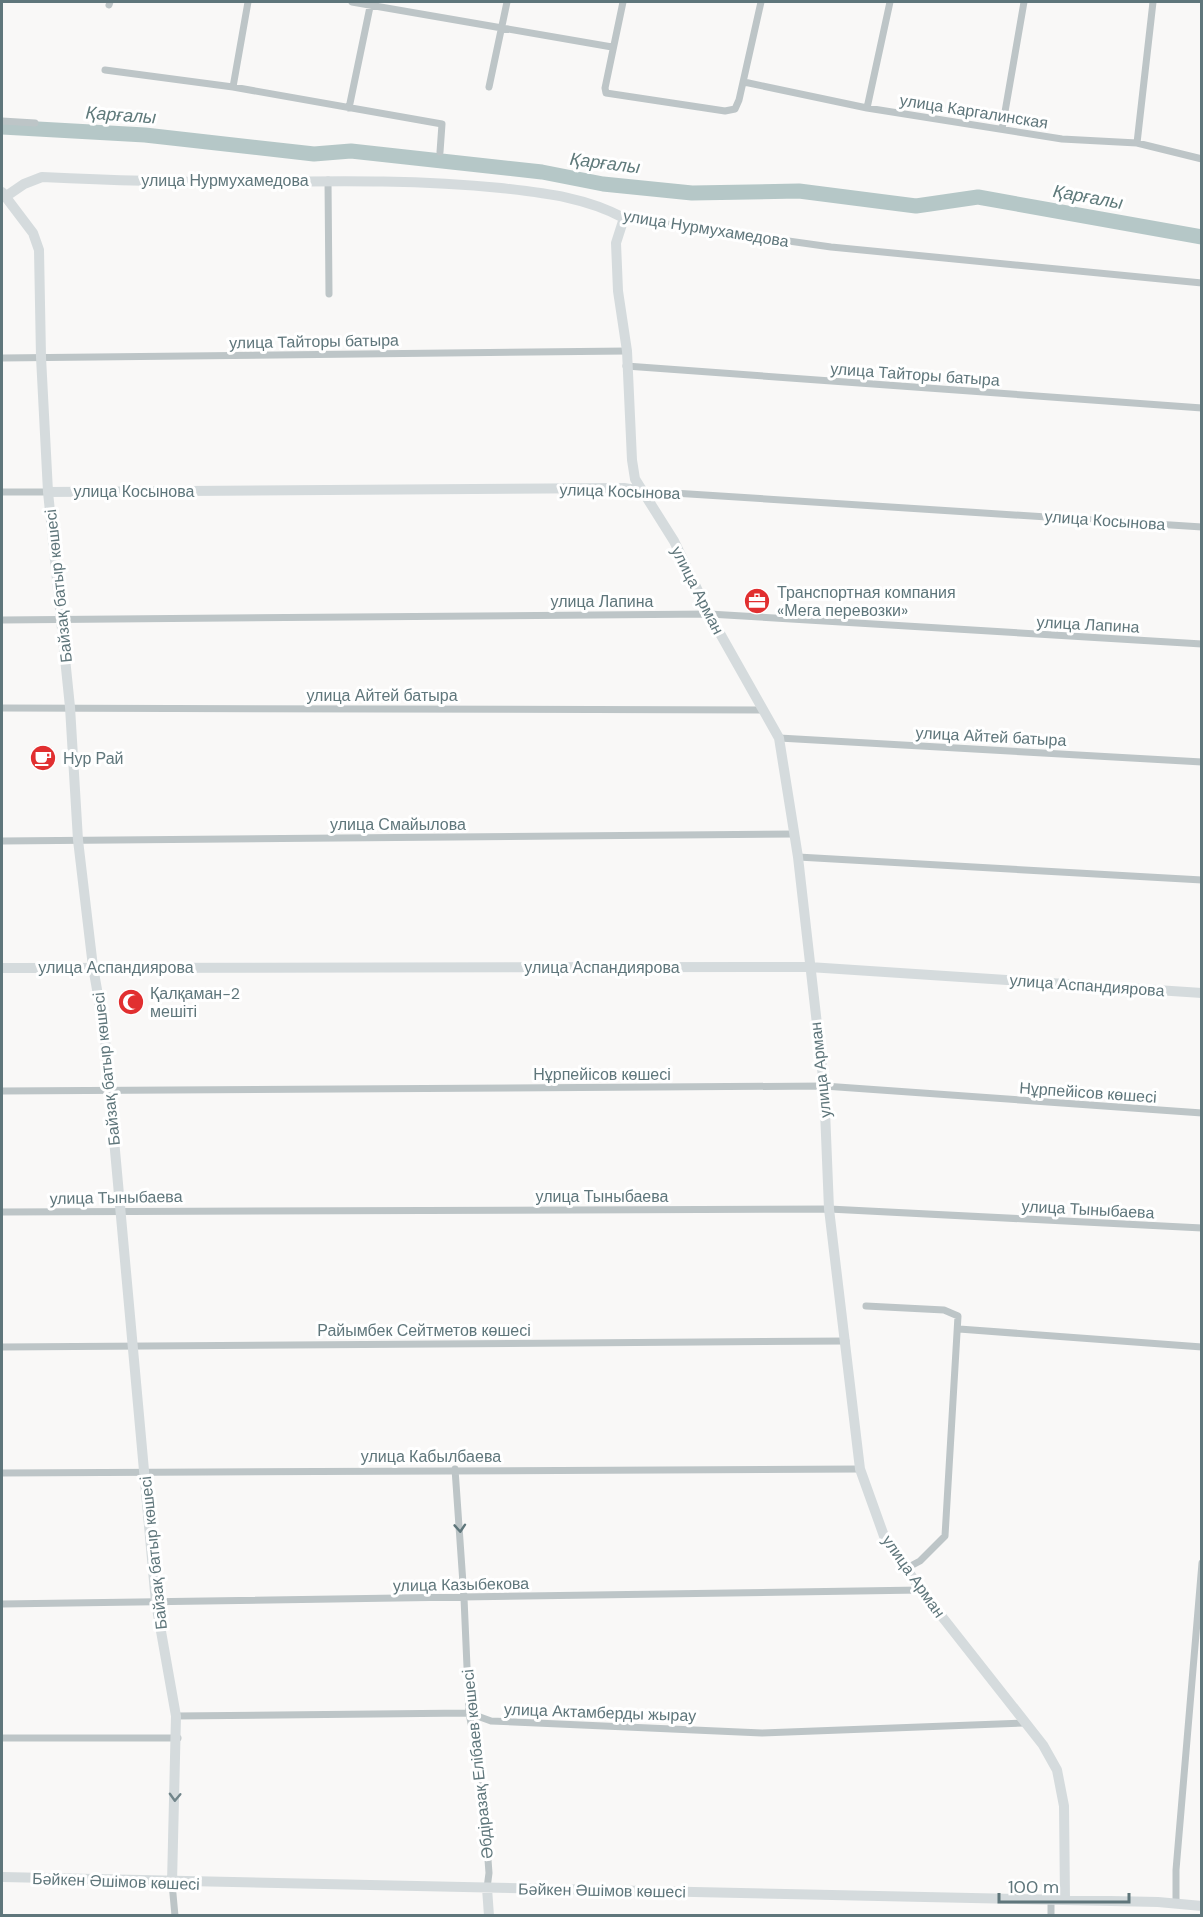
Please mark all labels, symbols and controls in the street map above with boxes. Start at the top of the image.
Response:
street label: улица Каргалинская [898,89,1050,134]
water label: Қарғалы [85,101,157,129]
water label: Қарғалы [568,147,642,179]
street label: улица Нурмухамедова [141,170,309,191]
water label: Қарғалы [1051,179,1125,215]
street label: улица Нурмухамедова [622,205,790,252]
street label: улица Тайторы батыра [229,330,399,353]
street label: улица Тайторы батыра [830,358,1000,391]
street label: улица Косынова [559,479,681,504]
street label: улица Косынова [74,481,195,502]
street label: улица Косынова [1044,506,1166,535]
street label: Байзақ батыр көшесі [40,508,77,664]
street label: улица Арман [666,542,729,638]
place label: Транспортная компания «Мега перевозки» [777,582,956,621]
office icon: Транспортная компания «Мега перевозки» [742,586,772,616]
street label: улица Лапина [551,591,654,612]
street label: улица Лапина [1036,611,1140,638]
street label: улица Айтей батыра [306,685,458,706]
street label: улица Айтей батыра [915,722,1067,751]
cafe icon: Нур Рай [28,743,58,773]
place label: Нур Рай [63,748,124,769]
street label: улица Смайылова [330,814,466,835]
street label: улица Аспандиярова [38,957,194,978]
street label: улица Аспандиярова [524,957,680,978]
street label: улица Аспандиярова [1009,970,1165,1001]
place label: Қалқаман-2 мешіті [150,983,240,1022]
mosque icon: Қалқаман-2 мешіті [116,987,146,1017]
street label: Байзақ батыр көшесі [88,991,125,1147]
street label: улица Арман [805,1021,836,1119]
street label: Нұрпейісов көшесі [533,1064,671,1085]
street label: Нұрпейісов көшесі [1019,1077,1157,1108]
street label: улица Тыныбаева [49,1186,183,1209]
street label: улица Тыныбаева [536,1186,669,1207]
street label: улица Тыныбаева [1021,1196,1155,1223]
street label: Райымбек Сейтметов көшесі [317,1320,531,1341]
street label: улица Кабылбаева [361,1446,501,1467]
street label: Байзақ батыр көшесі [135,1475,172,1631]
one-way arrow [453,1523,466,1532]
street label: улица Арман [877,1531,950,1622]
street label: улица Казыбекова [393,1573,529,1596]
street label: Әбдіразақ Елібаев көшесі [457,1668,498,1860]
street label: улица Актамберды жырау [504,1699,696,1726]
one-way arrow [169,1792,182,1801]
scale bar [999,1866,1130,1904]
street label: Бәйкен Әшімов көшесі [32,1868,200,1895]
text: 100 m [1008,1875,1059,1899]
street label: Бәйкен Әшімов көшесі [518,1879,686,1902]

